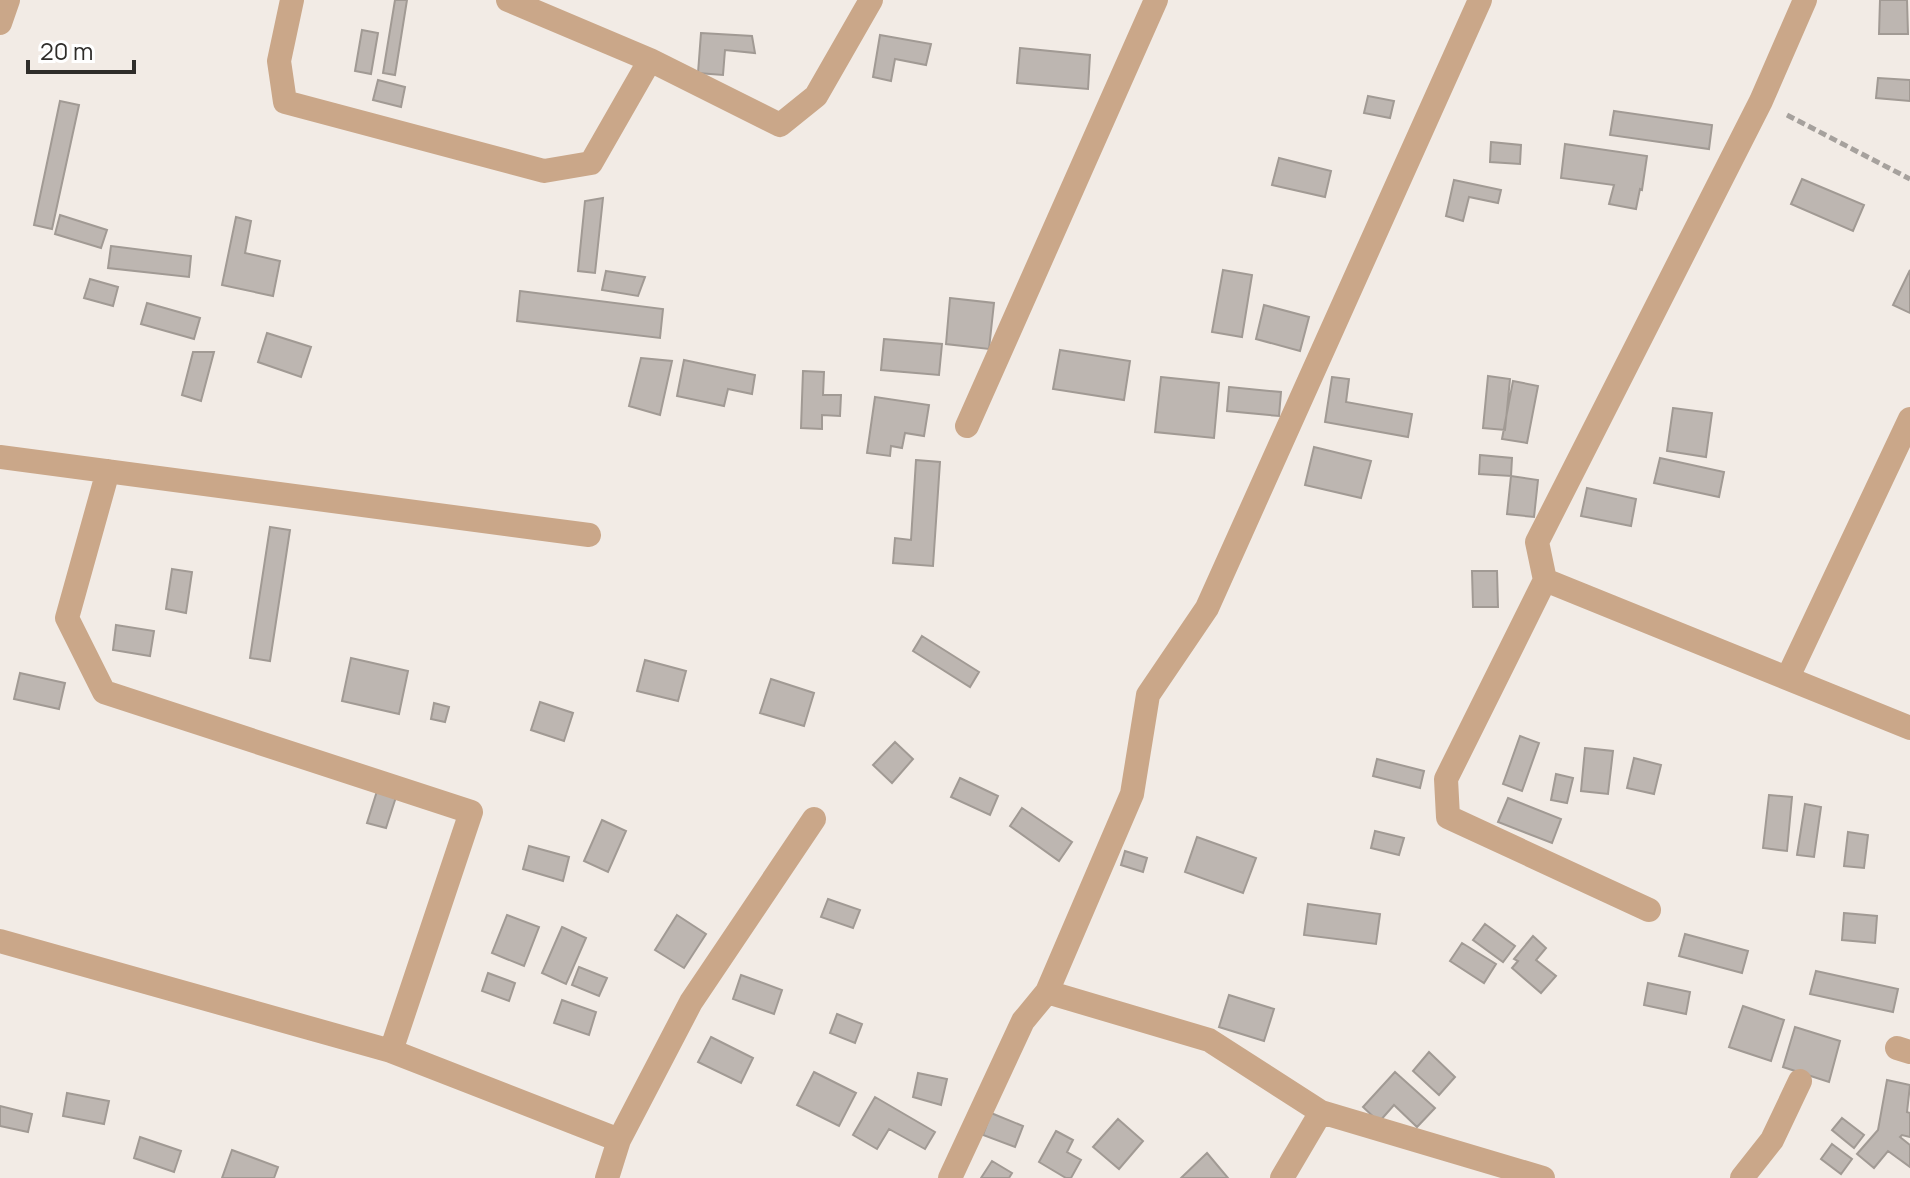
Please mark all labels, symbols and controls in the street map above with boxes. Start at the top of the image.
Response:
scale bar [28,24,134,74]
text: 20 m [40,34,93,67]

